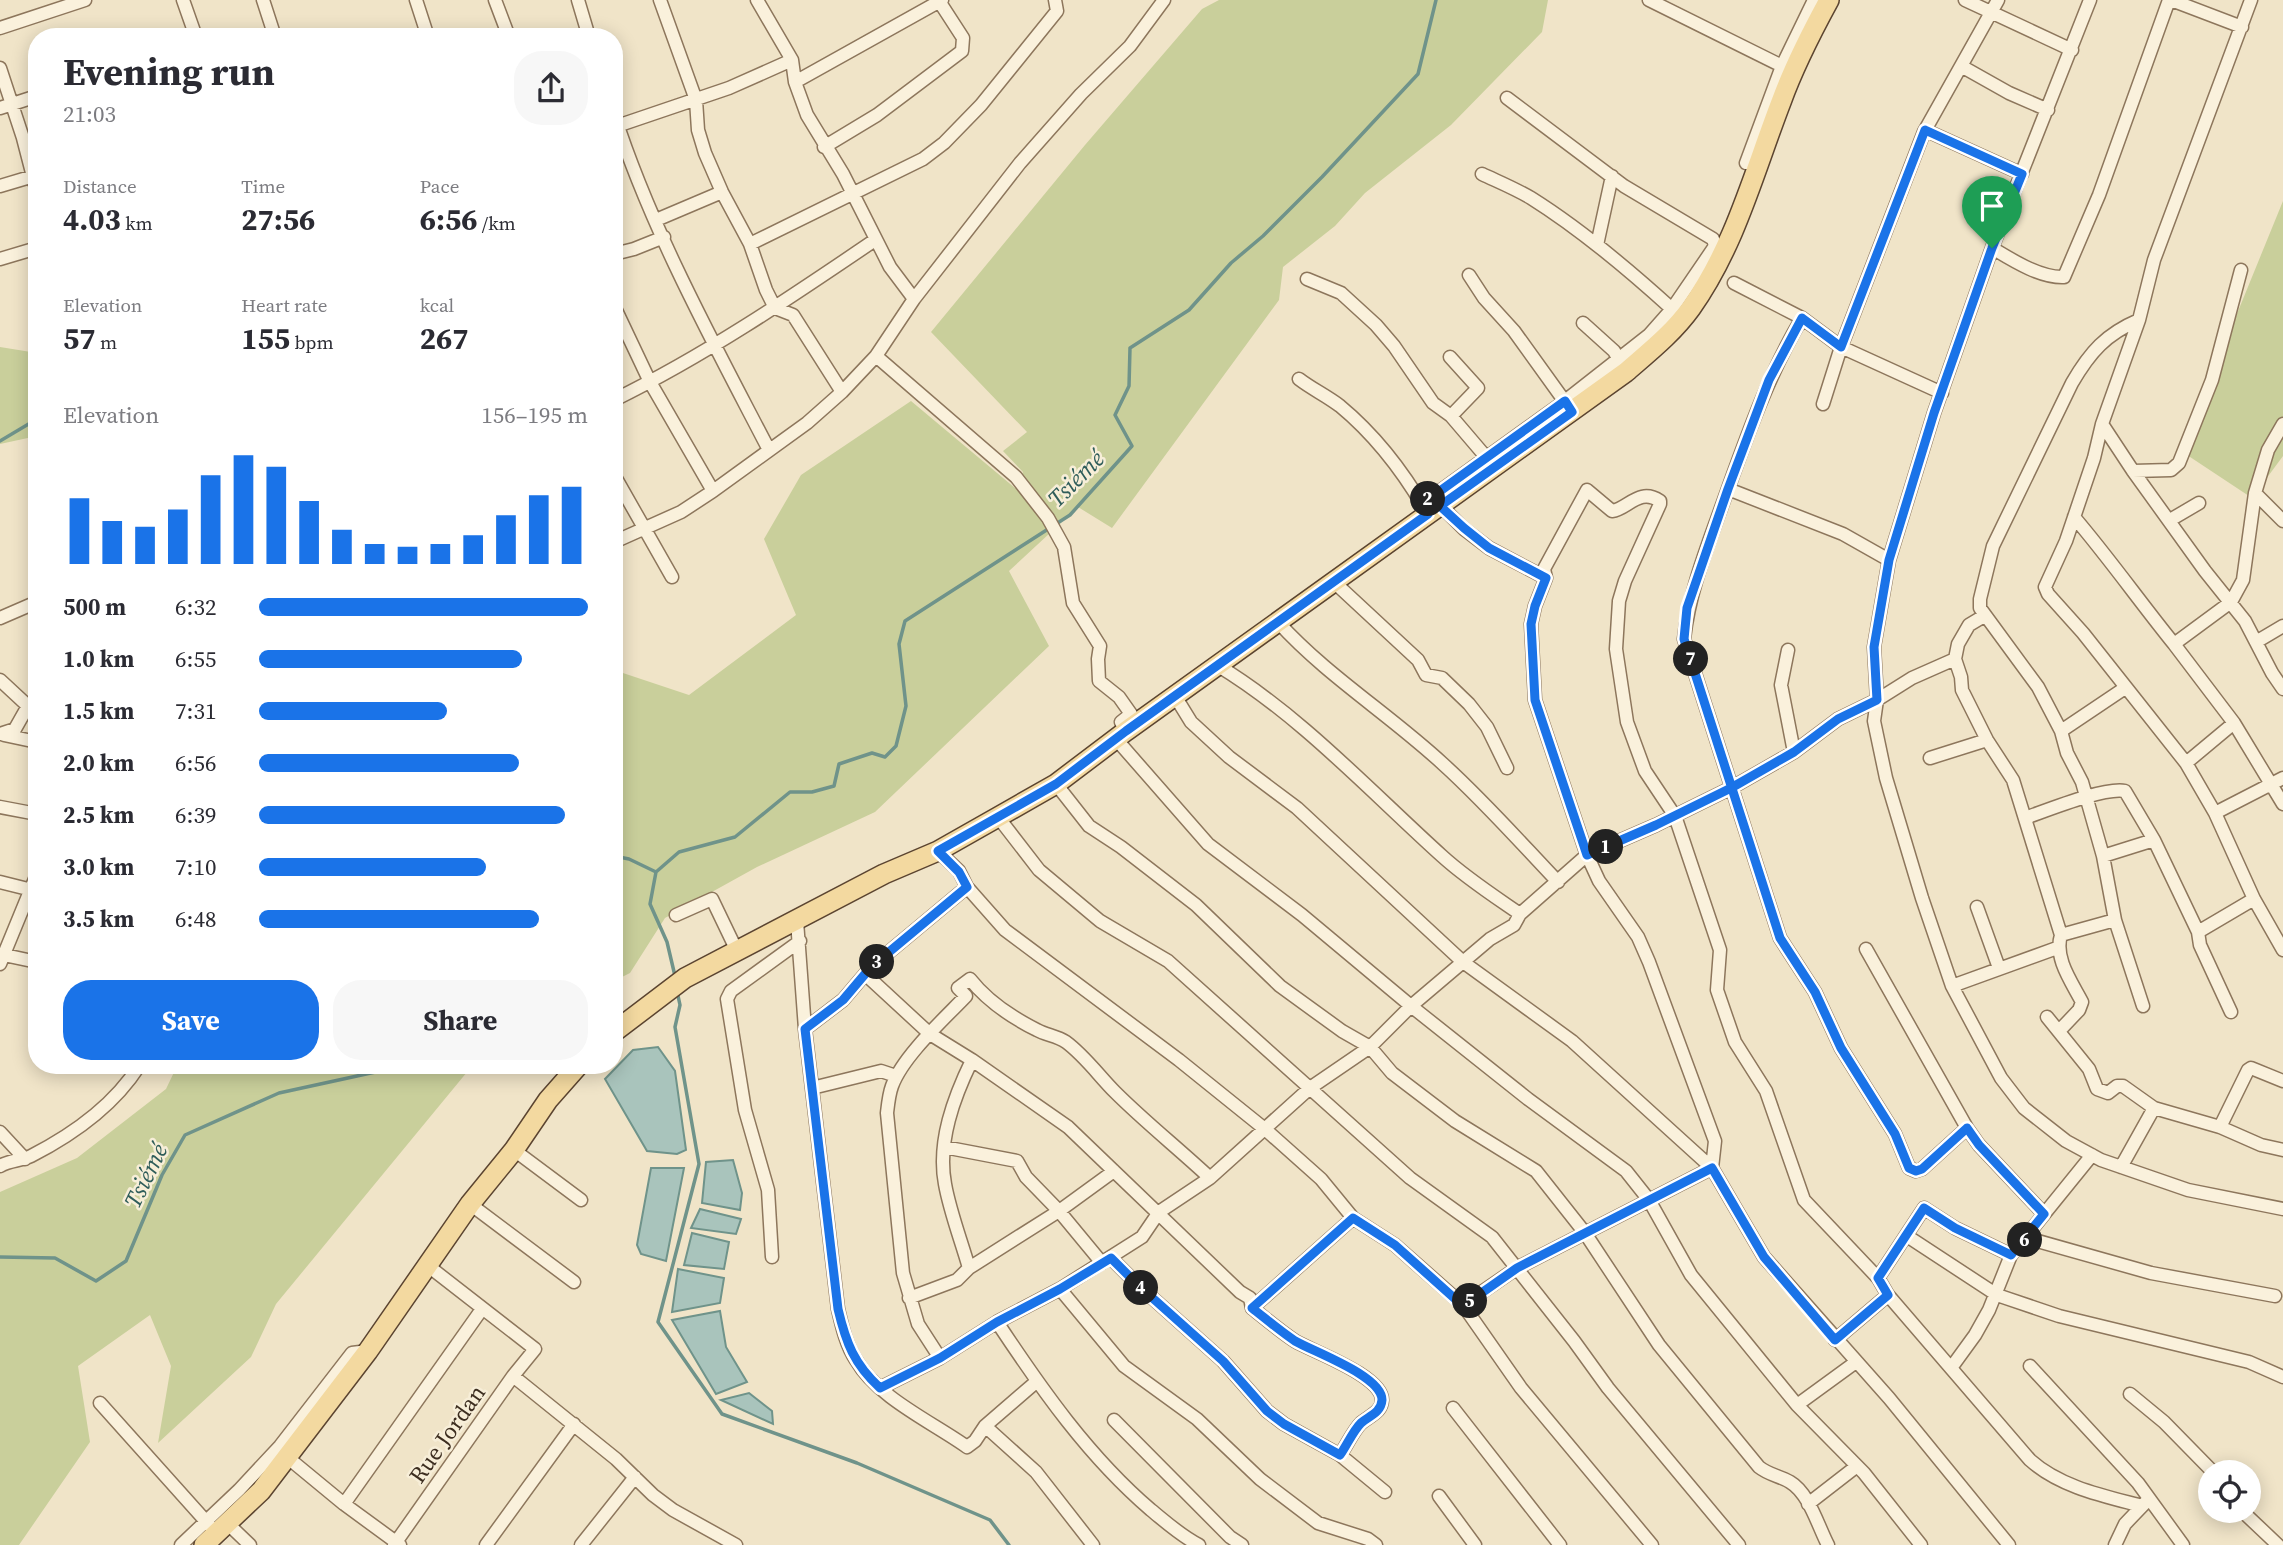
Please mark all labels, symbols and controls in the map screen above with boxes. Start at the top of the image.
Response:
text: Evening run [63,46,275,98]
button: share [514,51,588,125]
text: 21:03 [63,98,116,130]
text: Distance [63,173,137,199]
text: Time [241,173,285,199]
text: Pace [420,173,459,199]
pin [1962,176,2022,248]
icon: arrive [1973,187,2011,225]
text: 4.03 [63,199,121,240]
text: 27:56 [241,199,315,240]
text: 6:56 [420,199,477,240]
text: km [121,210,153,236]
text: /km [477,210,516,236]
text: Elevation [63,292,142,318]
text: Heart rate [241,292,327,318]
text: kcal [420,292,454,318]
text: 57 [63,318,96,359]
text: 155 [241,318,290,359]
text: 267 [420,318,468,359]
text: m [96,329,117,355]
text: bpm [290,329,334,355]
text: Elevation [63,399,159,431]
text: 156–195 m [481,399,588,431]
water label: Tsiémé [1040,442,1112,514]
pin: 2 [1410,482,1446,516]
text: 2 [1422,485,1433,511]
text: 500 m [63,591,126,623]
text: 6:32 [175,591,216,623]
pin: 7 [1674,642,1708,676]
text: 1.0 km [63,643,134,675]
text: 6:55 [175,643,216,675]
text: 7 [1685,645,1696,671]
text: 1.5 km [63,695,134,727]
text: 7:31 [175,695,216,727]
text: 2.0 km [63,747,134,779]
text: 6:56 [175,747,216,779]
text: 2.5 km [63,799,134,831]
text: 6:39 [175,799,216,831]
pin: 1 [1588,830,1624,864]
text: 1 [1600,833,1611,859]
text: 3.0 km [63,851,134,883]
text: 7:10 [175,851,216,883]
text: 3.5 km [63,903,134,935]
text: 6:48 [175,903,216,935]
pin: 3 [860,944,894,979]
text: 3 [871,948,882,974]
button: Save [63,980,319,1060]
button: Share [333,980,588,1060]
water label: Tsiémé [116,1137,176,1213]
pin: 6 [2008,1222,2042,1258]
text: 6 [2019,1226,2030,1252]
pin: 4 [1124,1270,1158,1306]
text: 4 [1135,1274,1146,1300]
pin: 5 [1452,1284,1488,1318]
text: 5 [1464,1287,1475,1313]
street label: Rue Jordan [401,1378,493,1490]
map controls [2198,1460,2261,1523]
button: locate [2198,1460,2261,1523]

